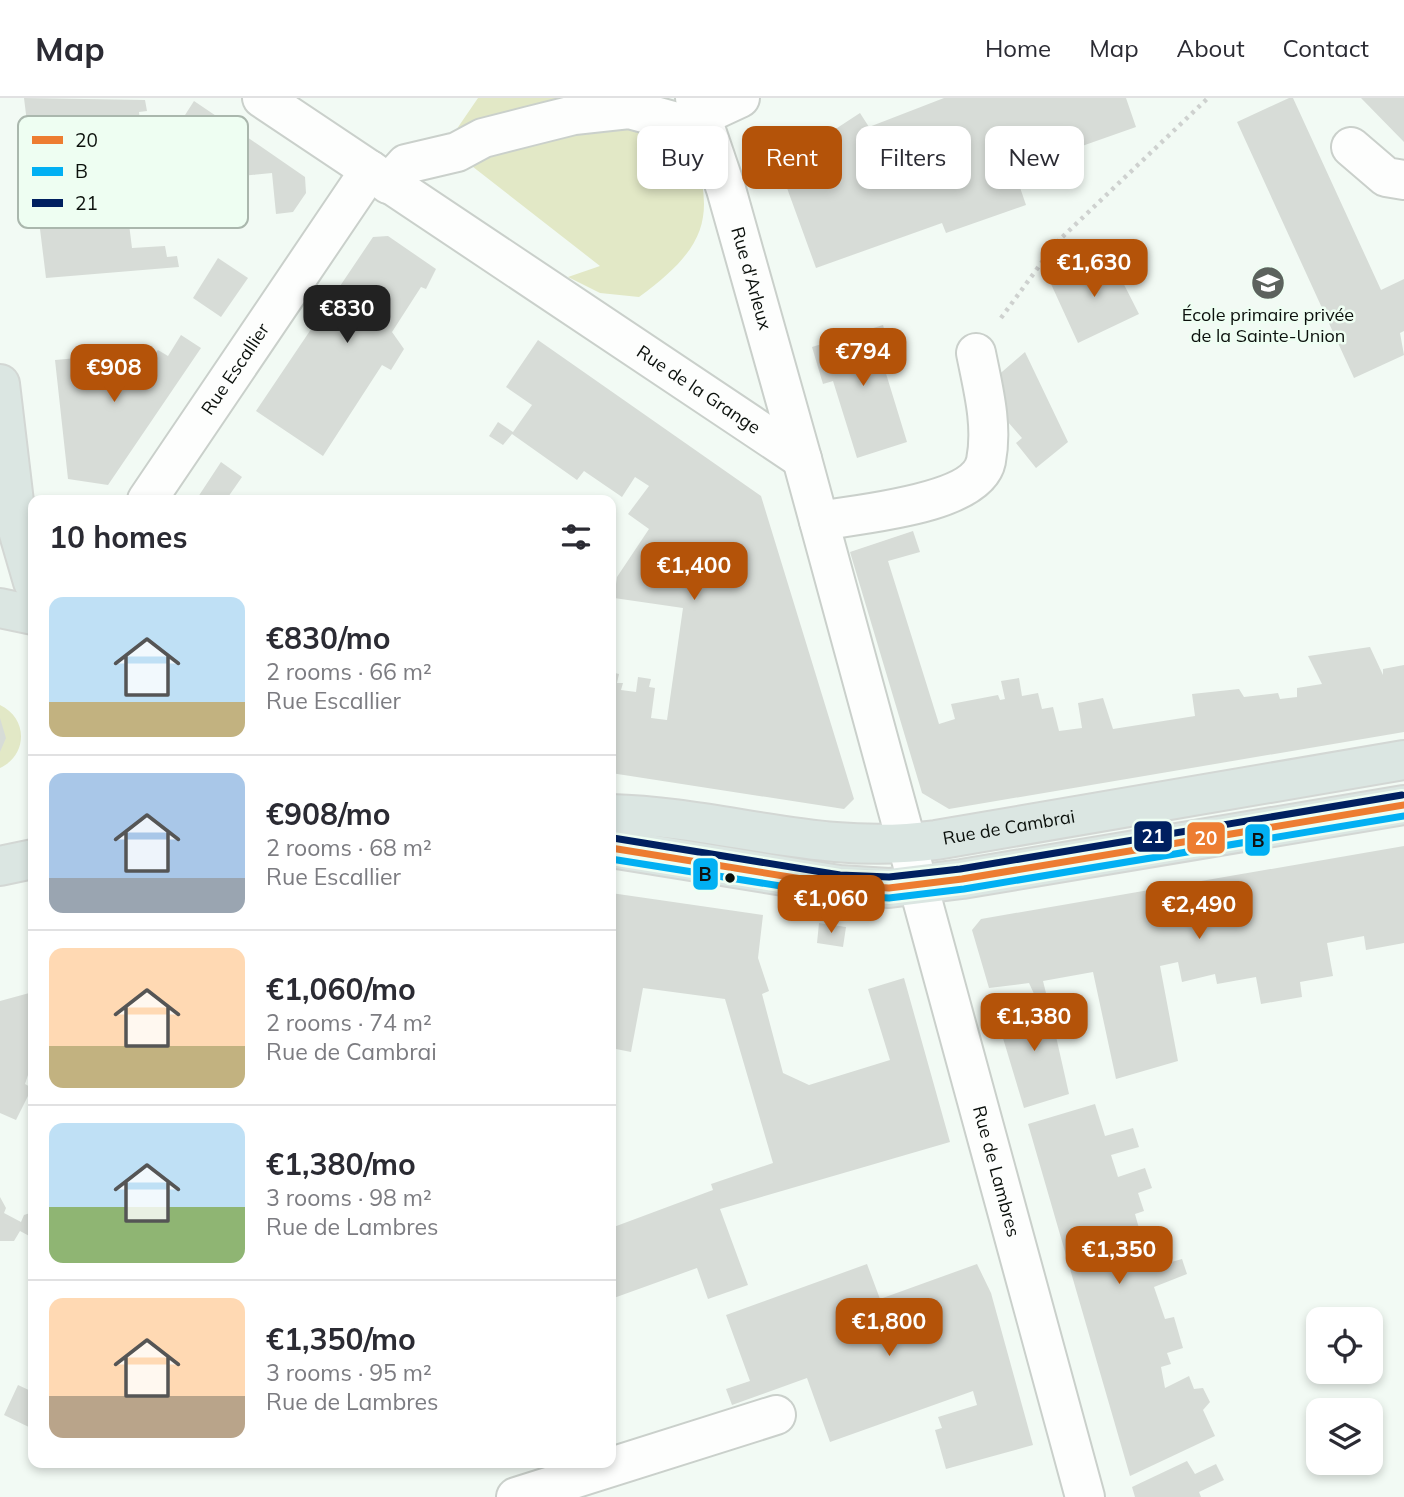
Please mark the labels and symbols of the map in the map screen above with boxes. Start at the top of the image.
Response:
legend [18,116,248,228]
text: 20 [75,128,98,152]
text: B [75,159,88,183]
text: 21 [75,191,98,215]
street label: Rue d'Arleux [726,224,777,333]
pin: €1,630 [1037,240,1151,299]
school or university icon: École primaire privée de la Sainte-Union [1249,264,1287,302]
pin: €830 [306,286,388,345]
place label: École primaire privée de la Sainte-Union [1182,303,1354,347]
street label: Rue Escallier [196,318,274,419]
pin: €794 [822,328,904,388]
street label: Rue de la Grange [632,340,765,439]
pin: €908 [73,344,155,404]
pin: €1,400 [637,542,751,602]
street label: Rue de Cambrai [941,804,1077,850]
line badge: 21 [1133,820,1173,853]
line badge: 20 [1186,821,1226,855]
line badge: B [1244,823,1271,857]
text: 21 [1142,824,1164,848]
text: 20 [1195,826,1217,850]
text: B [1251,828,1265,852]
line badge: B [692,857,719,891]
text: B [698,862,712,886]
unlabelled marker [723,871,737,885]
pin: €1,060 [774,876,888,935]
pin: €2,490 [1142,882,1256,941]
pin: €1,380 [977,993,1091,1053]
street label: Rue de Lambres [968,1103,1026,1239]
pin: €1,350 [1062,1226,1176,1286]
pin: €1,800 [832,1298,946,1358]

